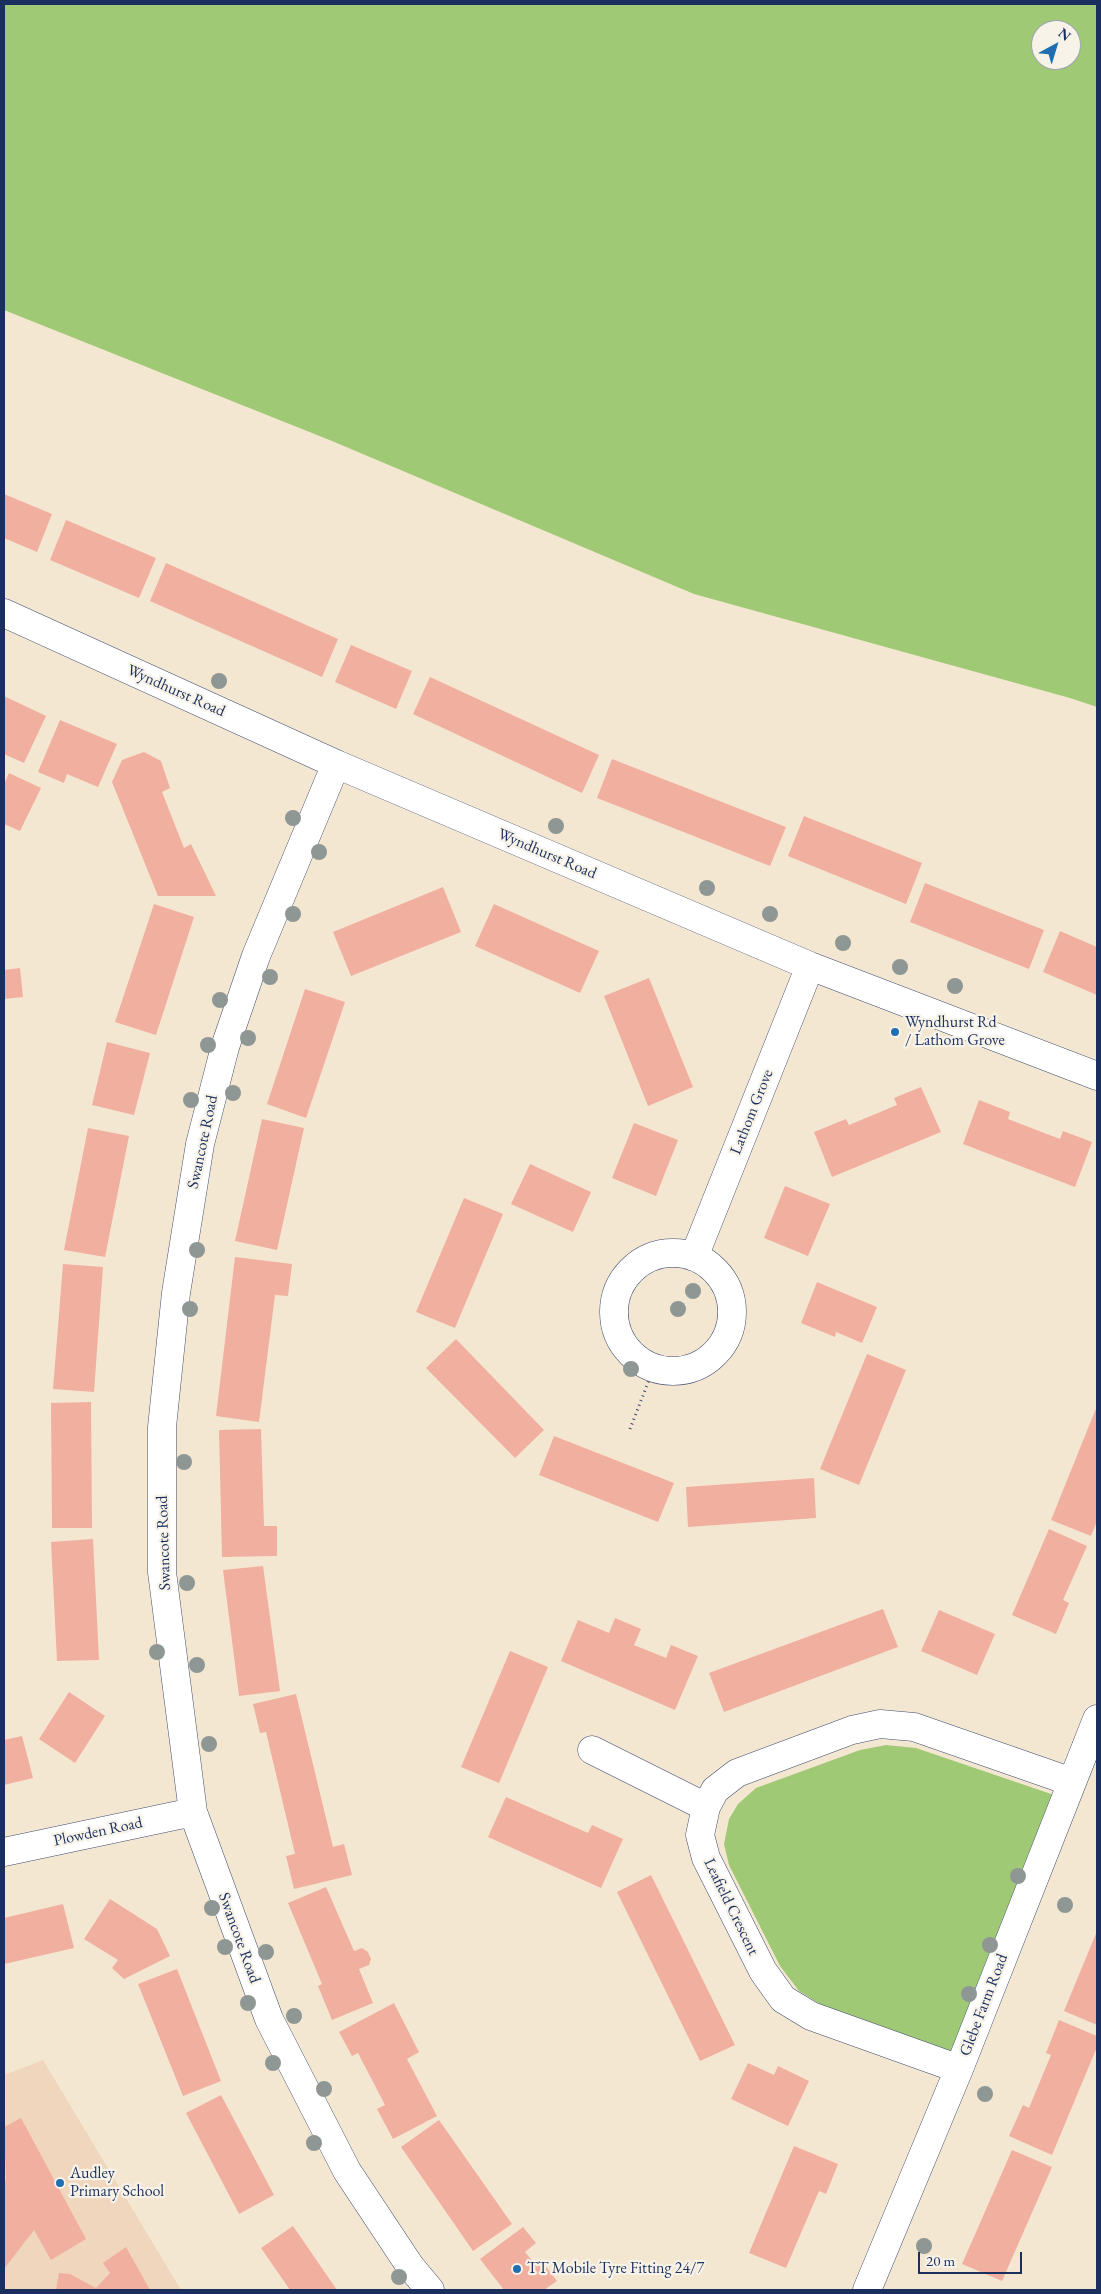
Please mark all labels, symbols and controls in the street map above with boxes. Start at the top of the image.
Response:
north arrow [1031,20,1081,70]
text: N [1055,24,1075,45]
street label: Wyndhurst Road [124,661,228,721]
street label: Wyndhurst Road [495,825,599,883]
place label: Wyndhurst Rd / Lathom Grove [905,1013,1005,1051]
marker: Wyndhurst Rd / Lathom Grove [889,1026,901,1038]
street label: Lathom Grove [726,1067,778,1157]
street label: Swancote Road [184,1094,222,1190]
street label: Swancote Road [153,1495,175,1591]
street label: Plowden Road [52,1813,144,1851]
street label: Leafield Crescent [699,1855,763,1959]
street label: Swancote Road [214,1890,264,1986]
street label: Glebe Farm Road [956,1951,1012,2059]
place label: Audley Primary School [70,2164,164,2202]
marker: Audley Primary School [54,2177,66,2189]
scale bar [921,2242,1025,2274]
text: 20 m [926,2251,955,2270]
place label: TT Mobile Tyre Fitting 24/7 [527,2259,704,2279]
marker: TT Mobile Tyre Fitting 24/7 [511,2263,523,2275]

